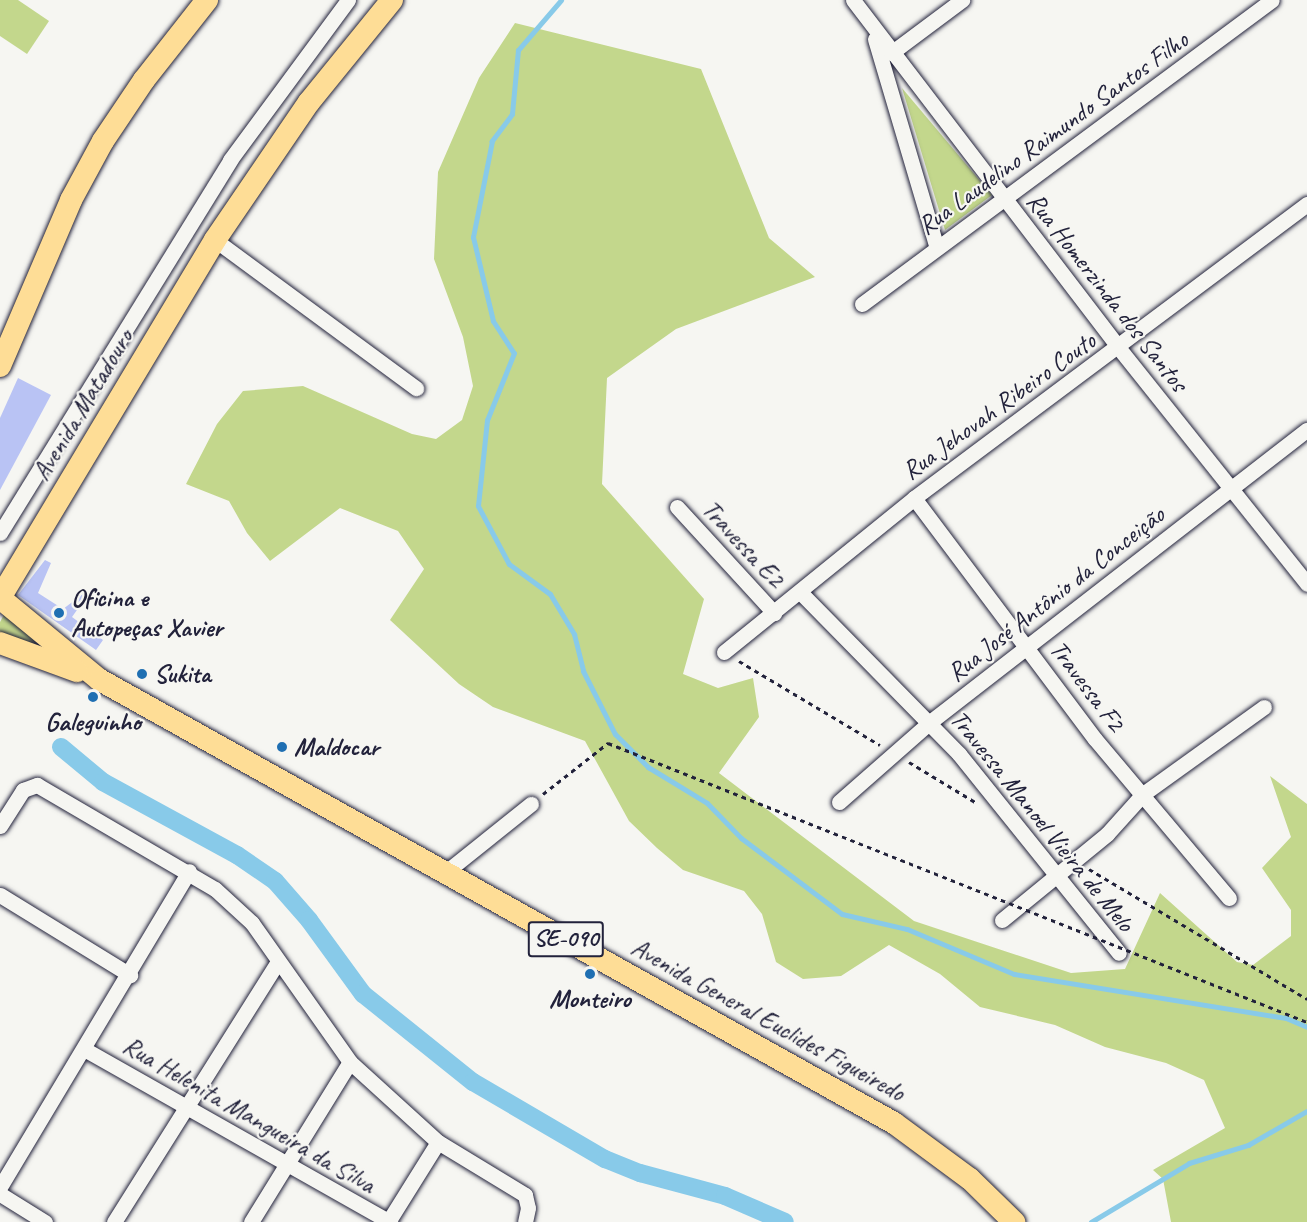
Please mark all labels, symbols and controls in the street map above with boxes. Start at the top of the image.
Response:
street label: Rua Laudelino Raimundo Santos Filho [911,24,1195,242]
street label: Rua Homerzinda dos Santos [1019,186,1195,398]
street label: Avenida Matadouro [26,324,140,486]
street label: Rua Jehovah Ribeiro Couto [896,325,1102,487]
street label: Travessa E2 [695,494,791,594]
street label: Rua José Antônio da Conceição [941,499,1171,689]
place label: Oficina e Autopeças Xavier [71,582,223,644]
marker: Oficina e Autopeças Xavier [52,606,66,620]
street label: Travessa F2 [1043,634,1131,738]
place label: Sukita [154,658,211,690]
marker: Sukita [135,667,149,681]
marker: Galeguinho [86,690,100,704]
street label: Travessa Manoel Vieira de Melo [943,704,1141,938]
place label: Galeguinho [45,706,141,738]
place label: Maldocar [294,731,379,763]
marker: Maldocar [275,740,289,754]
road number: SE-090 [527,918,605,960]
street label: Avenida General Euclides Figueiredo [626,932,910,1108]
marker: Monteiro [583,967,597,981]
place label: Monteiro [549,983,631,1015]
street label: Rua Helenita Mangueira da Silva [117,1030,381,1200]

